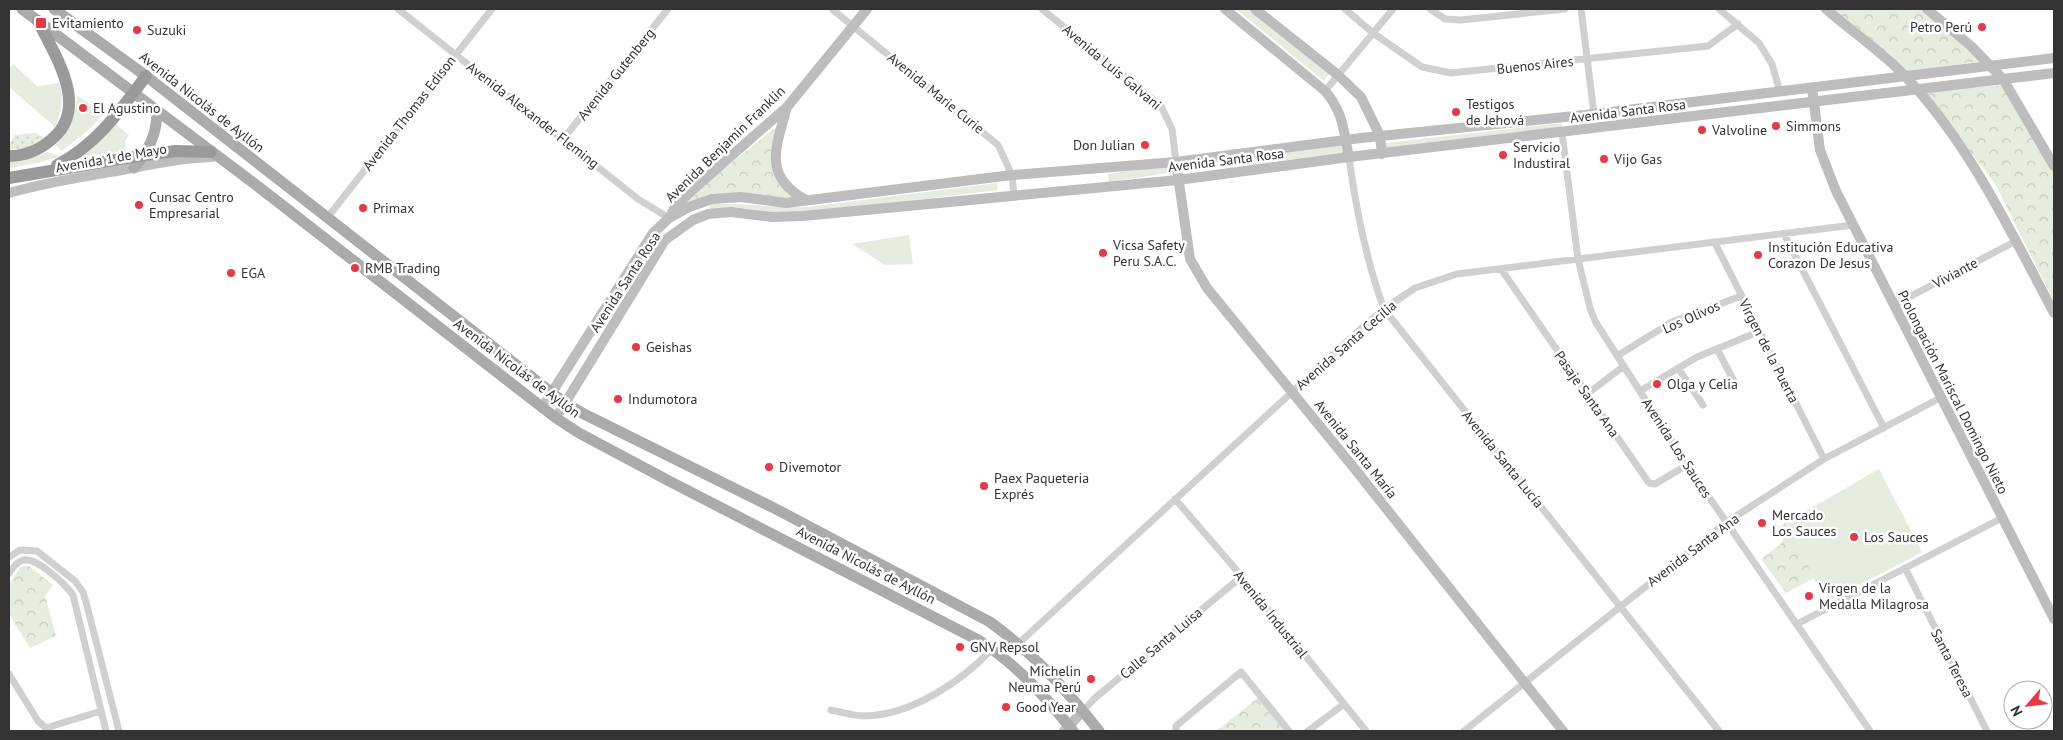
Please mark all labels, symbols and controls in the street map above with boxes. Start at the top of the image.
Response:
place label: Evitamiento [52,14,124,32]
marker: Evitamiento [34,16,48,30]
place label: Petro Perú [1910,18,1972,36]
street label: Avenida Luis Galvani [1059,20,1165,114]
place label: Suzuki [147,21,186,39]
marker: Petro Perú [1976,21,1988,33]
marker: Suzuki [131,24,143,36]
street label: Avenida Gutenberg [573,24,659,124]
street label: Avenida Nicolás de Ayllón [136,48,268,156]
street label: Avenida Marie Curie [884,48,988,138]
street label: Avenida Thomas Edison [358,52,460,174]
street label: Buenos Aires [1496,52,1574,78]
street label: Avenida Alexander Fleming [463,58,603,172]
street label: Avenida Benjamin Franklin [661,82,789,206]
place label: Testigos de Jehová [1466,95,1524,129]
street label: Avenida Santa Rosa [1569,95,1687,127]
place label: El Agustino [93,99,161,117]
marker: El Agustino [77,102,89,114]
marker: Testigos de Jehová [1450,106,1462,118]
place label: Simmons [1786,117,1841,135]
marker: Simmons [1770,120,1782,132]
place label: Valvoline [1711,121,1767,139]
marker: Valvoline [1696,124,1708,136]
place label: Don Julian [1073,136,1135,154]
place label: Servicio Industiral [1513,138,1570,172]
street label: Avenida 1 de Mayo [54,139,168,177]
marker: Don Julian [1139,139,1151,151]
street label: Avenida Santa Rosa [1167,144,1285,176]
marker: Servicio Industiral [1497,149,1509,161]
place label: Vijo Gas [1613,150,1662,168]
marker: Vijo Gas [1598,153,1610,165]
place label: Cunsac Centro Empresarial [149,188,234,222]
marker: Cunsac Centro Empresarial [133,199,145,211]
place label: Primax [373,199,414,217]
marker: Primax [357,202,369,214]
street label: Avenida Santa Rosa [586,228,664,336]
place label: Vicsa Safety Peru S.A.C. [1112,236,1185,270]
place label: Institución Educativa Corazon De Jesus [1768,238,1893,272]
marker: Vicsa Safety Peru S.A.C. [1097,247,1109,259]
marker: Institución Educativa Corazon De Jesus [1752,249,1764,261]
street label: Viviante [1928,254,1981,293]
place label: RMB Trading [365,259,440,277]
marker: RMB Trading [349,262,361,274]
place label: EGA [241,264,266,282]
marker: EGA [225,267,237,279]
street label: Prolongación Mariscal Domingo Nieto [1894,287,2012,497]
street label: Virgen de la Puerta [1735,295,1803,406]
street label: Avenida Santa Cecilia [1292,296,1400,394]
street label: Los Olivos [1659,296,1723,338]
street label: Avenida Nicolás de Ayllón [450,315,584,421]
place label: Geishas [646,338,692,356]
marker: Geishas [630,341,642,353]
street label: Pasaje Santa Ana [1551,347,1624,441]
place label: Olga y Celia [1667,375,1738,393]
marker: Olga y Celia [1651,378,1663,390]
place label: Indumotora [628,390,698,408]
marker: Indumotora [612,393,624,405]
street label: Avenida Los Sauces [1638,395,1716,501]
street label: Avenida Santa María [1311,396,1401,502]
street label: Avenida Santa Lucía [1458,407,1548,511]
place label: Divemotor [779,458,842,476]
marker: Divemotor [763,461,775,473]
place label: Paex Paqueteria Exprés [994,469,1089,503]
marker: Paex Paqueteria Exprés [978,480,990,492]
place label: Mercado Los Sauces [1772,506,1837,540]
street label: Avenida Santa Ana [1643,509,1743,591]
marker: Mercado Los Sauces [1756,517,1768,529]
street label: Avenida Nicolás de Ayllón [793,522,939,608]
place label: Los Sauces [1864,528,1929,546]
marker: Los Sauces [1848,531,1860,543]
street label: Avenida Industrial [1230,566,1312,662]
place label: Virgen de la Medalla Milagrosa [1818,579,1929,613]
marker: Virgen de la Medalla Milagrosa [1803,590,1815,602]
street label: Calle Santa Luisa [1116,603,1206,683]
street label: Santa Teresa [1927,626,1977,700]
place label: GNV Repsol [970,638,1039,656]
marker: GNV Repsol [954,641,966,653]
place label: Michelin Neuma Perú [1008,662,1081,696]
marker: Michelin Neuma Perú [1085,673,1097,685]
north arrow [2003,680,2053,730]
place label: Good Year [1016,698,1076,716]
marker: Good Year [1000,701,1012,713]
text: N [2006,703,2027,719]

